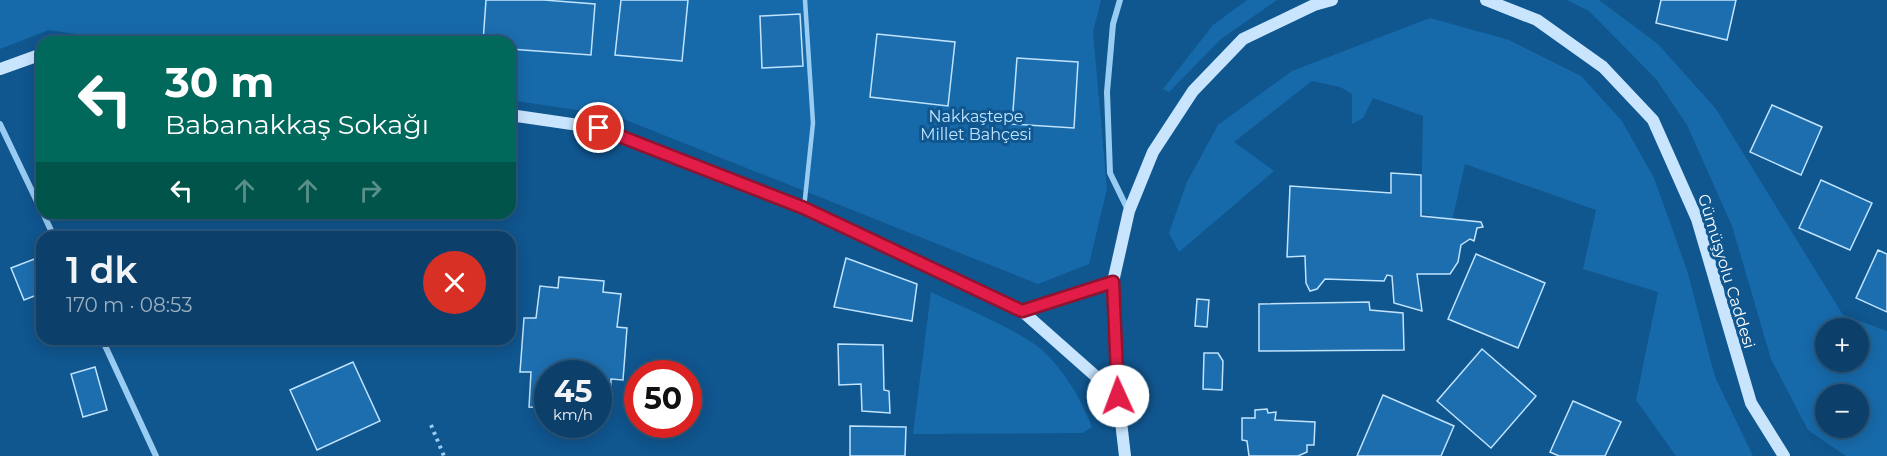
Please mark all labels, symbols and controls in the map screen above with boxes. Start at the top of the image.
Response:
text: 30 m [165,56,274,108]
icon: left [66,60,144,138]
pin [573,102,624,153]
park label: Nakkaştepe Millet Bahçesi [920,107,1032,144]
text: Babanakkaş Sokağı [165,108,429,141]
icon: arrive [582,111,615,144]
icon: left [165,174,198,207]
icon: ahead [228,174,261,207]
icon: ahead [291,174,324,207]
icon: right [354,174,387,207]
street label: Gümüşyolu Caddesi [1694,192,1759,351]
text: 1 dk [66,248,137,292]
button: close [423,251,486,314]
text: 170 m · 08:53 [66,293,193,317]
map controls [1815,318,1869,438]
button: + [1815,318,1869,372]
speed limit sign: 50 [624,360,702,438]
position arrow [1086,364,1150,428]
text: 45 [554,373,592,410]
button: − [1815,384,1869,438]
text: km/h [553,405,593,424]

